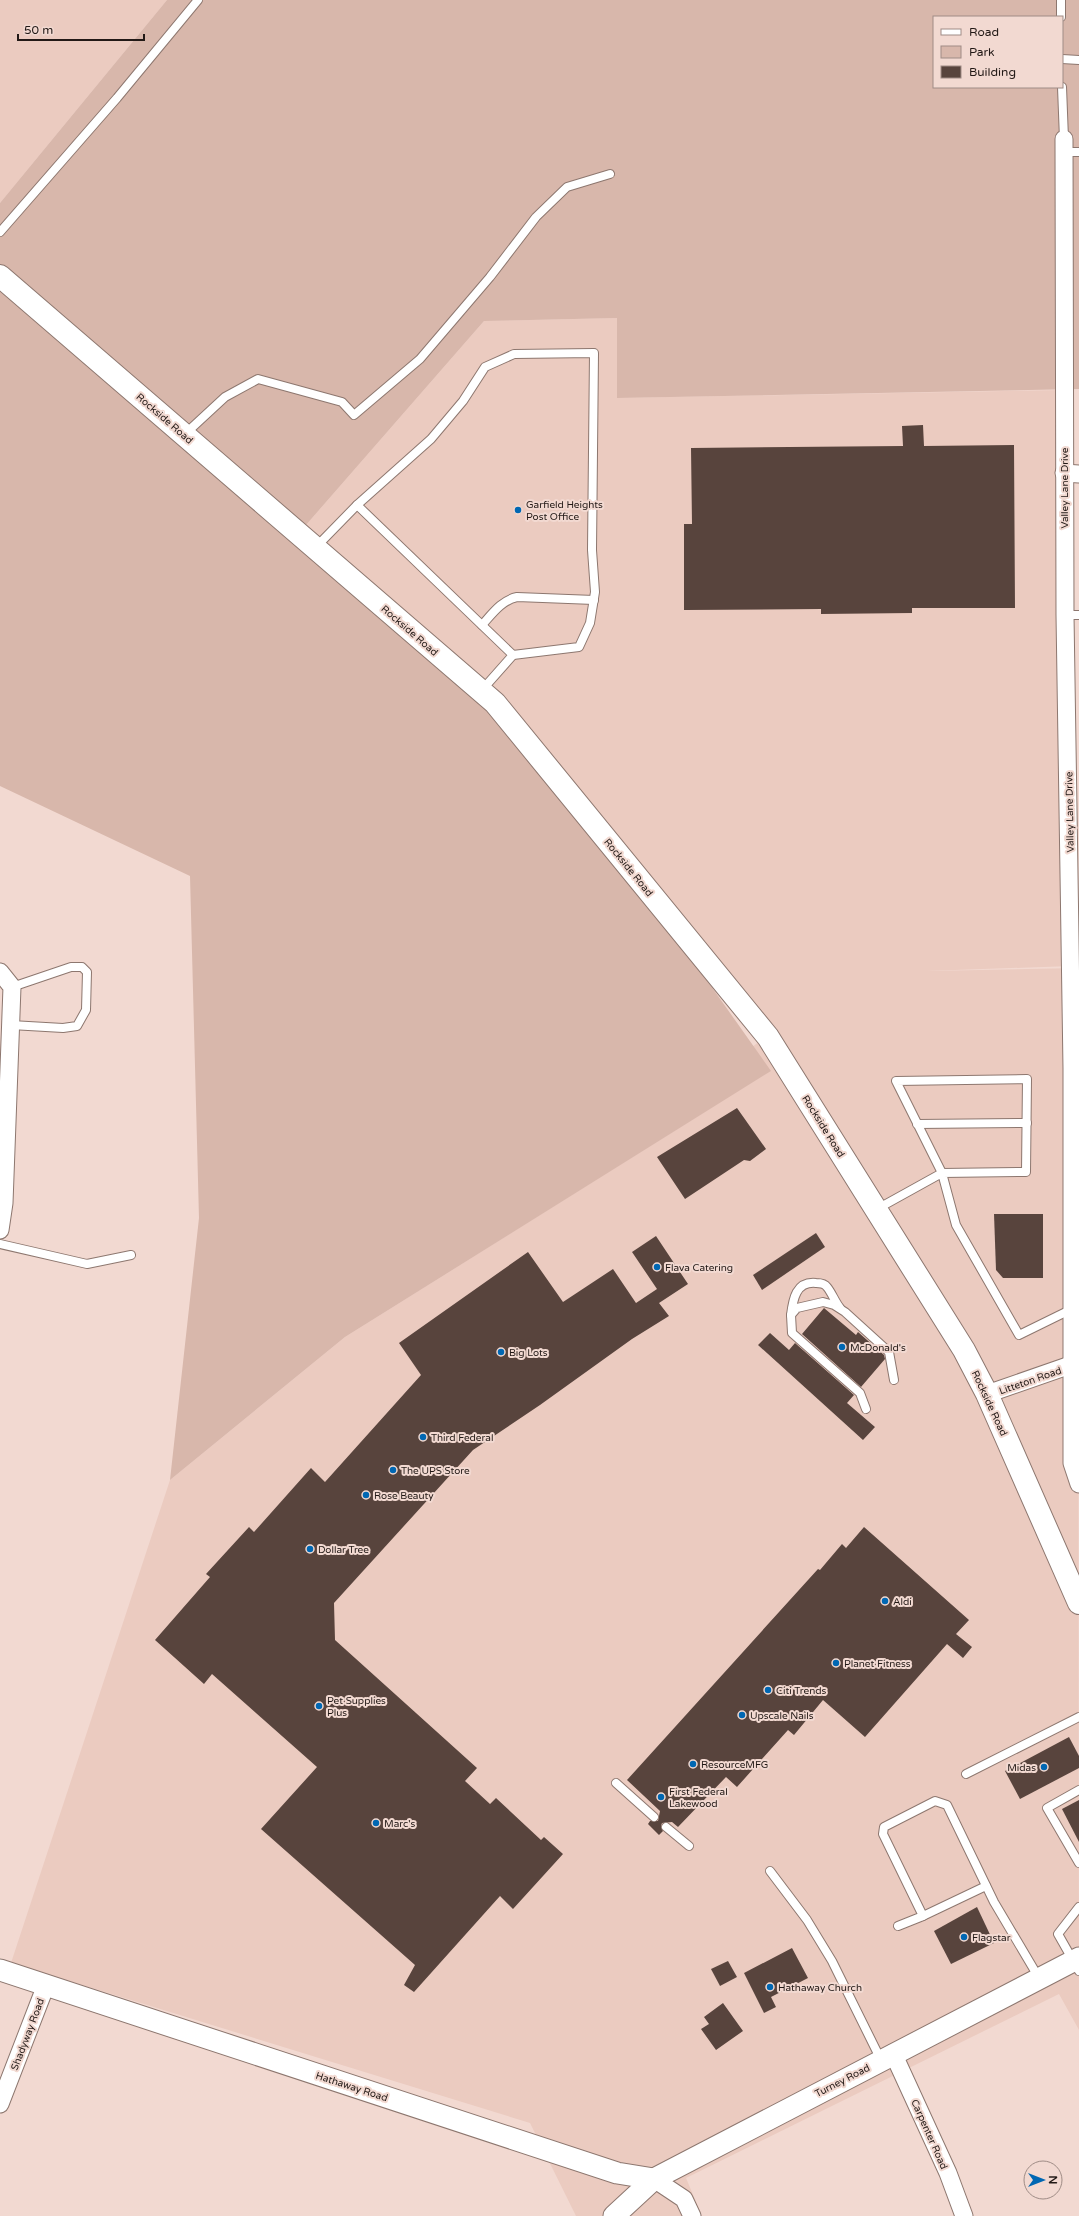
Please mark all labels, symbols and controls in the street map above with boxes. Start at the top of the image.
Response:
scale bar [18,16,144,42]
legend [933,16,1063,88]
text: 50 m [24,23,53,37]
text: Road [969,25,999,39]
text: Park [969,45,995,59]
text: Building [969,65,1016,79]
street label: Rockside Road [134,391,195,447]
street label: Valley Lane Drive [1059,447,1071,528]
place label: Garfield Heights Post Office [526,499,603,523]
marker: Garfield Heights Post Office [513,505,523,515]
street label: Rockside Road [379,603,440,659]
street label: Valley Lane Drive [1063,771,1077,853]
street label: Rockside Road [601,836,655,899]
street label: Rockside Road [799,1093,847,1160]
marker: Flava Catering [652,1262,662,1272]
place label: Flava Catering [665,1262,733,1274]
marker: McDonald's [837,1342,847,1352]
place label: McDonald's [850,1342,906,1354]
marker: Big Lots [496,1347,506,1357]
place label: Big Lots [509,1347,548,1359]
street label: Litteton Road [998,1365,1063,1397]
street label: Rockside Road [969,1369,1010,1438]
marker: Third Federal [418,1432,428,1442]
place label: Third Federal [431,1432,493,1444]
marker: The UPS Store [388,1465,398,1475]
place label: The UPS Store [401,1465,470,1477]
marker: Rose Beauty [361,1490,371,1500]
place label: Rose Beauty [374,1490,434,1502]
marker: Dollar Tree [305,1544,315,1554]
place label: Dollar Tree [318,1544,369,1556]
marker: Aldi [880,1596,890,1606]
place label: Aldi [893,1596,912,1608]
marker: Planet Fitness [831,1658,841,1668]
place label: Planet Fitness [844,1658,911,1670]
marker: Citi Trends [763,1685,773,1695]
place label: Citi Trends [776,1685,827,1697]
place label: Pet Supplies Plus [327,1695,386,1719]
marker: Pet Supplies Plus [314,1701,324,1711]
marker: Upscale Nails [737,1710,747,1720]
place label: Upscale Nails [750,1710,814,1722]
marker: ResourceMFG [688,1759,698,1769]
place label: ResourceMFG [701,1759,768,1771]
place label: Midas [1007,1762,1036,1774]
marker: Midas [1039,1762,1049,1772]
place label: First Federal Lakewood [669,1786,728,1810]
marker: First Federal Lakewood [656,1792,666,1802]
marker: Marc's [371,1818,381,1828]
place label: Marc's [384,1818,416,1830]
marker: Flagstar [959,1932,969,1942]
place label: Flagstar [972,1932,1011,1944]
marker: Hathaway Church [765,1982,775,1992]
place label: Hathaway Church [778,1982,862,1994]
street label: Shadyway Road [9,1997,47,2072]
street label: Turney Road [813,2062,872,2100]
street label: Hathaway Road [314,2070,389,2104]
street label: Carpenter Road [908,2098,950,2171]
north arrow [1023,2160,1063,2200]
text: N [1046,2176,1059,2184]

